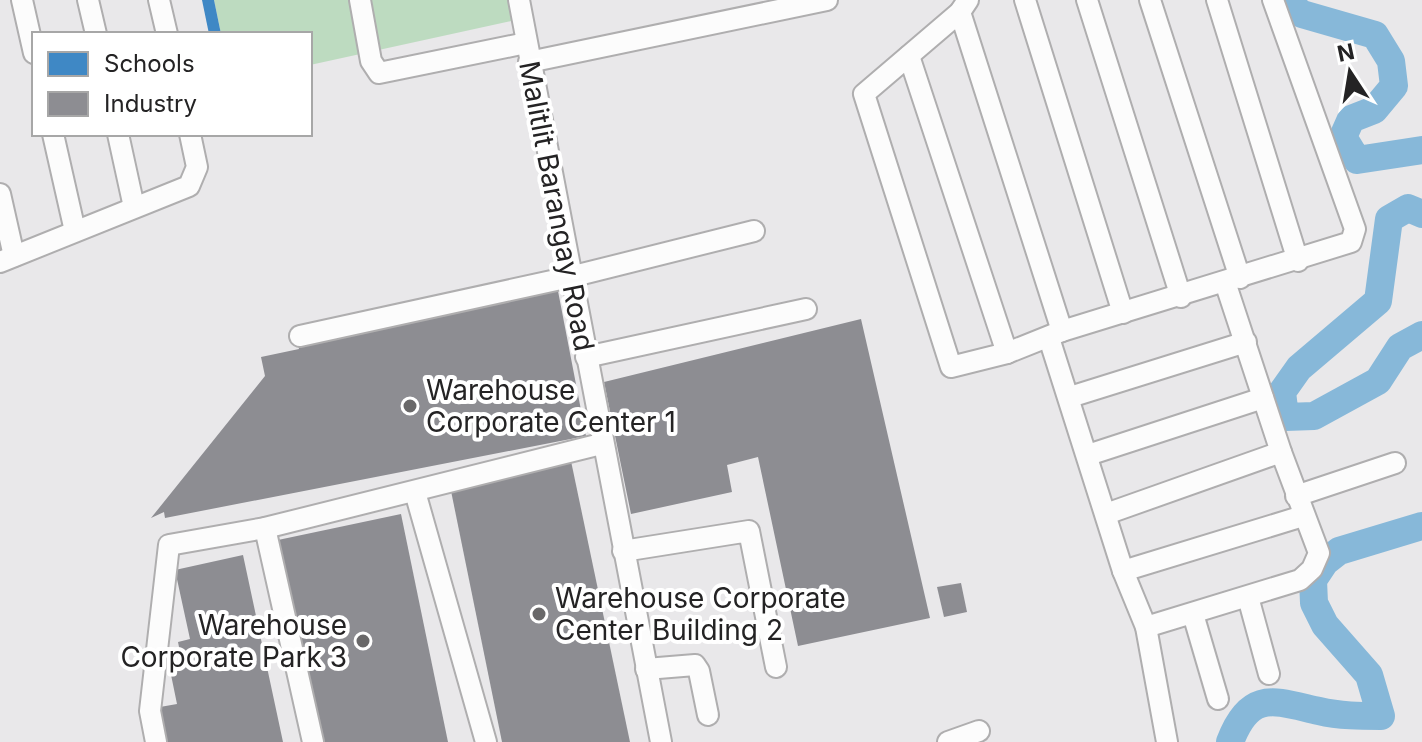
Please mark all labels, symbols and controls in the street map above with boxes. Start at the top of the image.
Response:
legend [32,32,312,136]
north arrow [1310,32,1390,112]
text: N [1335,38,1357,67]
text: Schools [104,49,195,78]
street label: Malitlit Barangay Road [512,58,602,354]
text: Industry [104,89,197,118]
place label: Warehouse Corporate Center 1 [426,373,676,439]
marker: Warehouse Corporate Center 1 [401,397,419,415]
place label: Warehouse Corporate Center Building 2 [555,581,846,647]
marker: Warehouse Corporate Center Building 2 [530,605,548,623]
place label: Warehouse Corporate Park 3 [120,608,347,674]
marker: Warehouse Corporate Park 3 [354,632,372,650]

